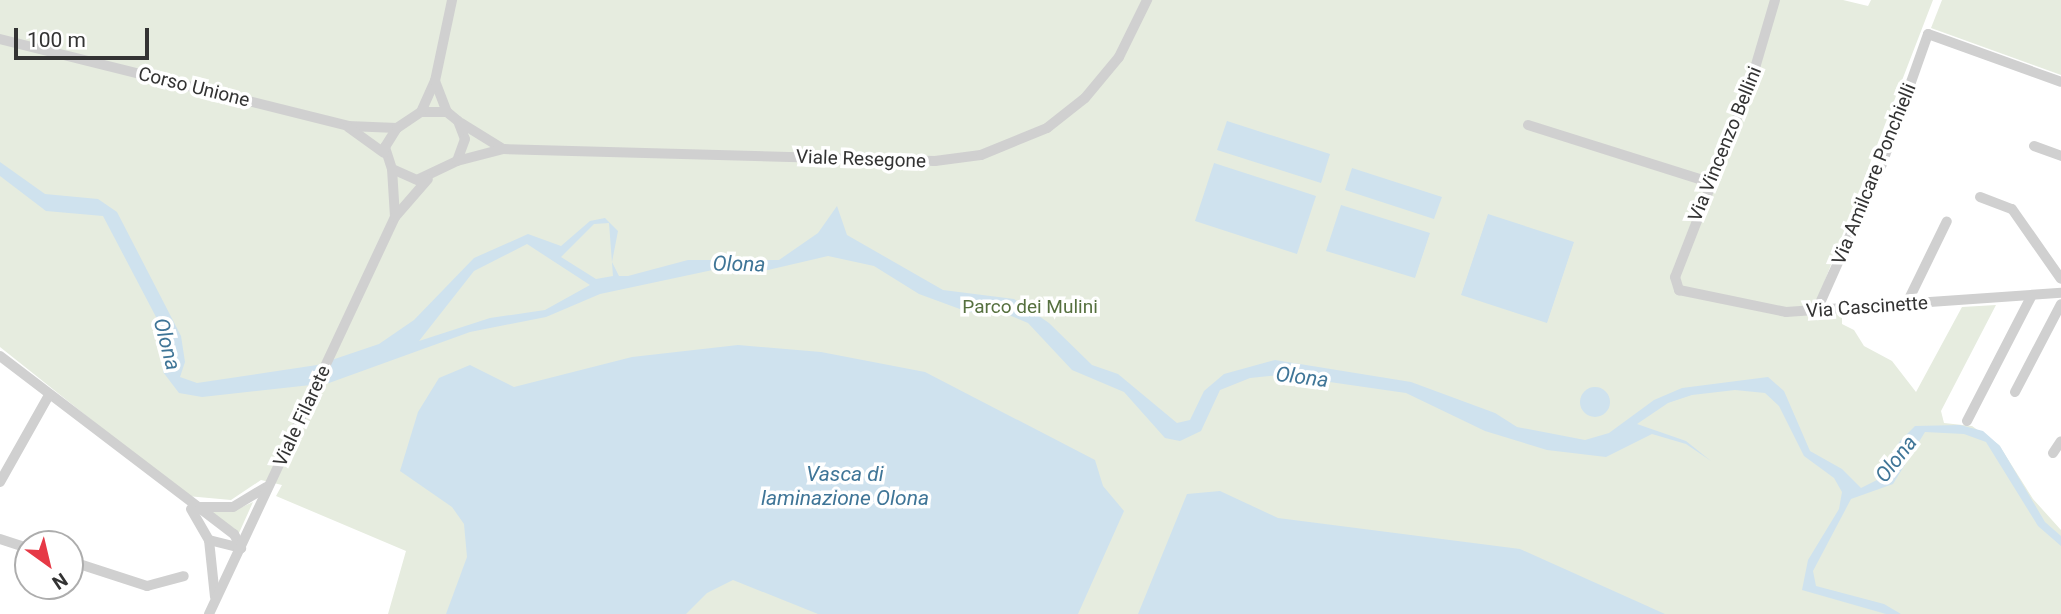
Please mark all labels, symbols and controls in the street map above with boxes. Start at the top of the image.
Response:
scale bar [18,14,152,58]
text: 100 m [27,28,86,52]
street label: Corso Unione [136,62,252,112]
street label: Via Vincenzo Bellini [1683,63,1767,225]
street label: Via Amilcare Ponchielli [1827,80,1921,268]
street label: Viale Resegone [796,145,926,173]
water label: Olona [712,251,766,277]
street label: Via Cascinette [1805,291,1929,323]
park label: Parco dei Mulini [962,296,1098,318]
water label: Olona [148,315,186,373]
water label: Olona [1274,361,1330,393]
street label: Viale Filarete [269,362,335,470]
water label: Olona [1870,430,1922,488]
water label: Vasca di laminazione Olona [761,461,929,511]
north arrow [14,530,84,600]
text: N [48,568,72,594]

